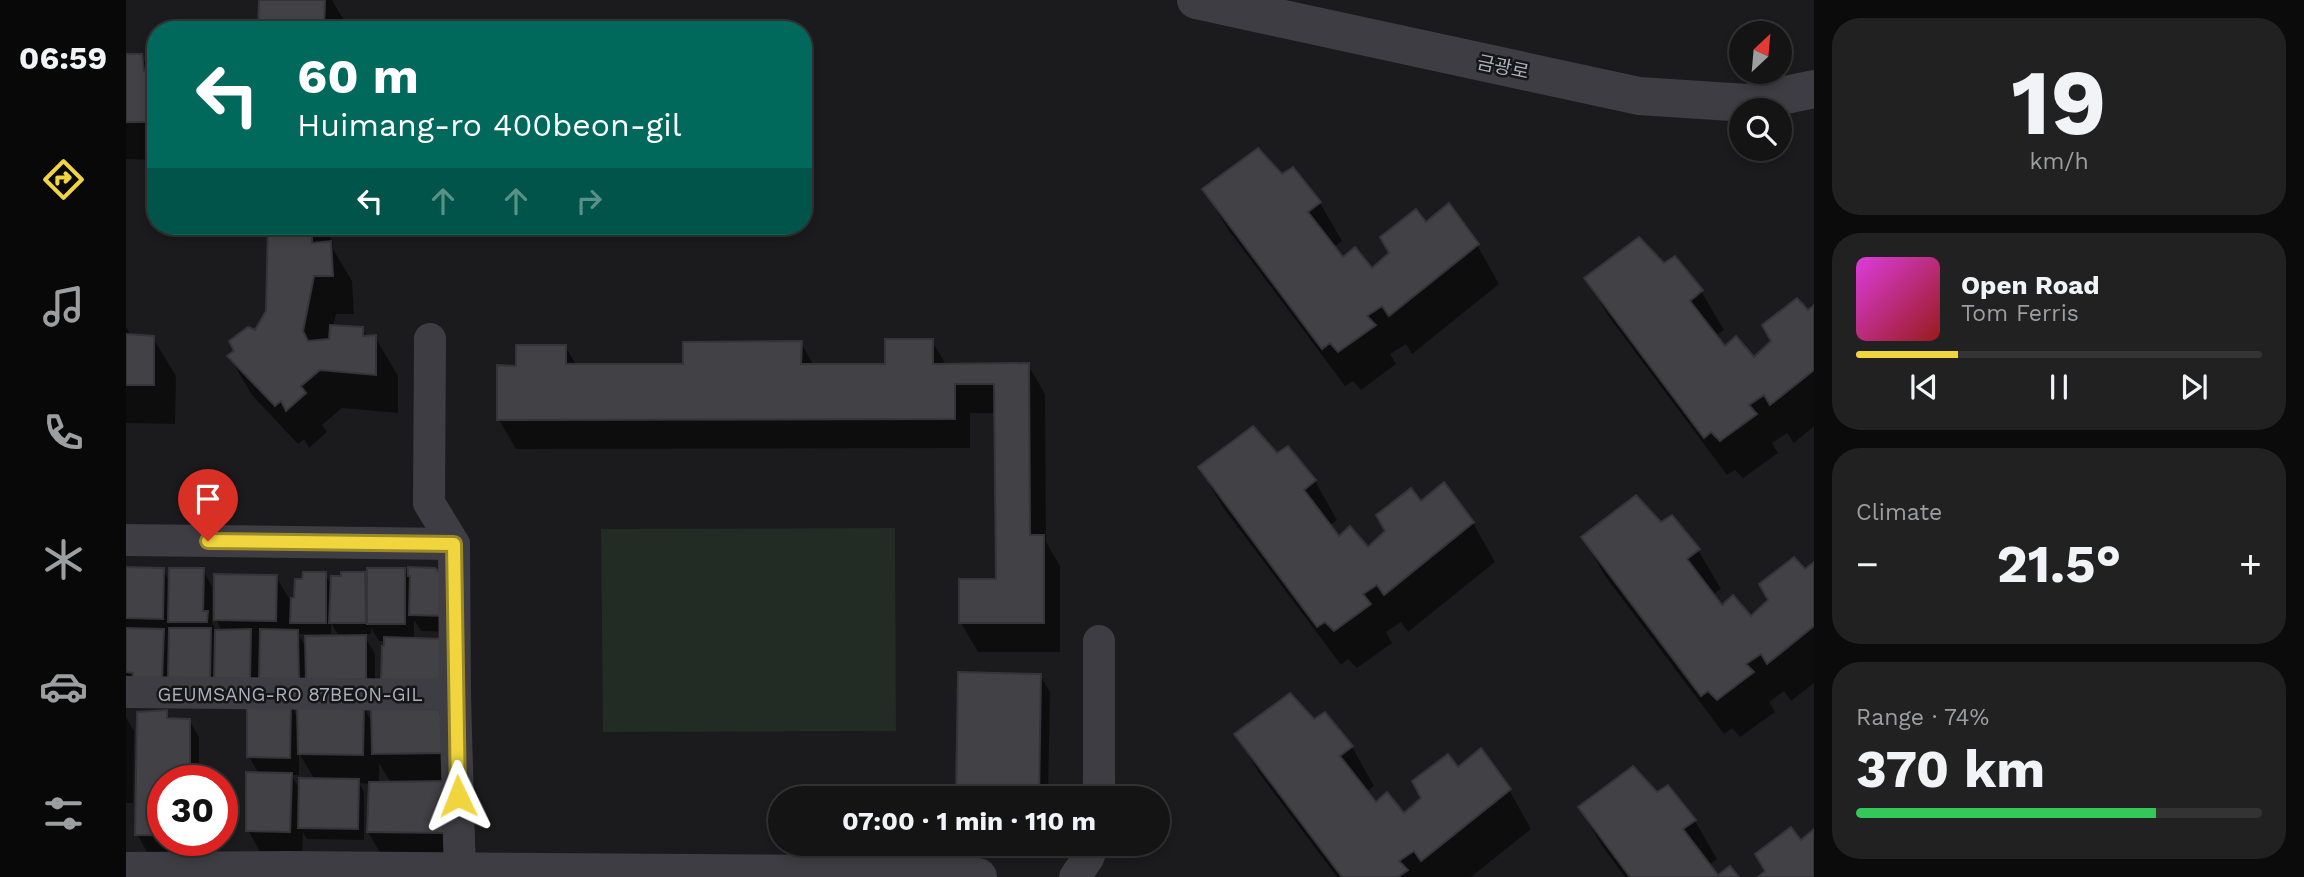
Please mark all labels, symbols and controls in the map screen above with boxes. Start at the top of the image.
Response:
north arrow [1729,21,1792,84]
map controls [1729,21,1792,161]
text: 06:59 [19,39,107,77]
text: 60 m [297,47,419,105]
icon: left [182,49,273,140]
text: 19 [2011,49,2107,156]
street label: 금광로 [1475,50,1531,84]
button: search [1729,98,1792,161]
text: Huimang-ro 400beon-gil [297,106,681,144]
text: km/h [2029,148,2089,175]
icon: directions [39,155,88,204]
icon: left [351,182,389,220]
icon: ahead [424,182,462,220]
icon: ahead [497,182,535,220]
icon: right [570,182,608,220]
text: Open Road [1961,270,2099,300]
icon: music [39,282,88,331]
text: Tom Ferris [1961,300,2079,327]
icon: previous [1905,368,1943,406]
icon: pause [2040,368,2078,406]
icon: next [2175,368,2213,406]
icon: phone [39,408,88,457]
pin [178,469,238,541]
icon: arrive [189,480,227,518]
text: Climate [1856,499,1942,526]
text: 21.5° [1997,534,2121,595]
icon: climate [39,535,88,584]
text: − [1856,542,1879,586]
text: + [2239,542,2262,586]
icon: car [39,662,88,711]
street label: GEUMSANG-RO 87BEON-GIL [157,683,423,706]
text: Range · 74% [1856,704,1989,731]
text: 370 km [1856,739,2045,800]
position arrow [421,759,495,833]
speed limit sign: 30 [147,765,238,856]
icon: filters [39,789,88,838]
text: 07:00 · 1 min · 110 m [842,806,1096,836]

